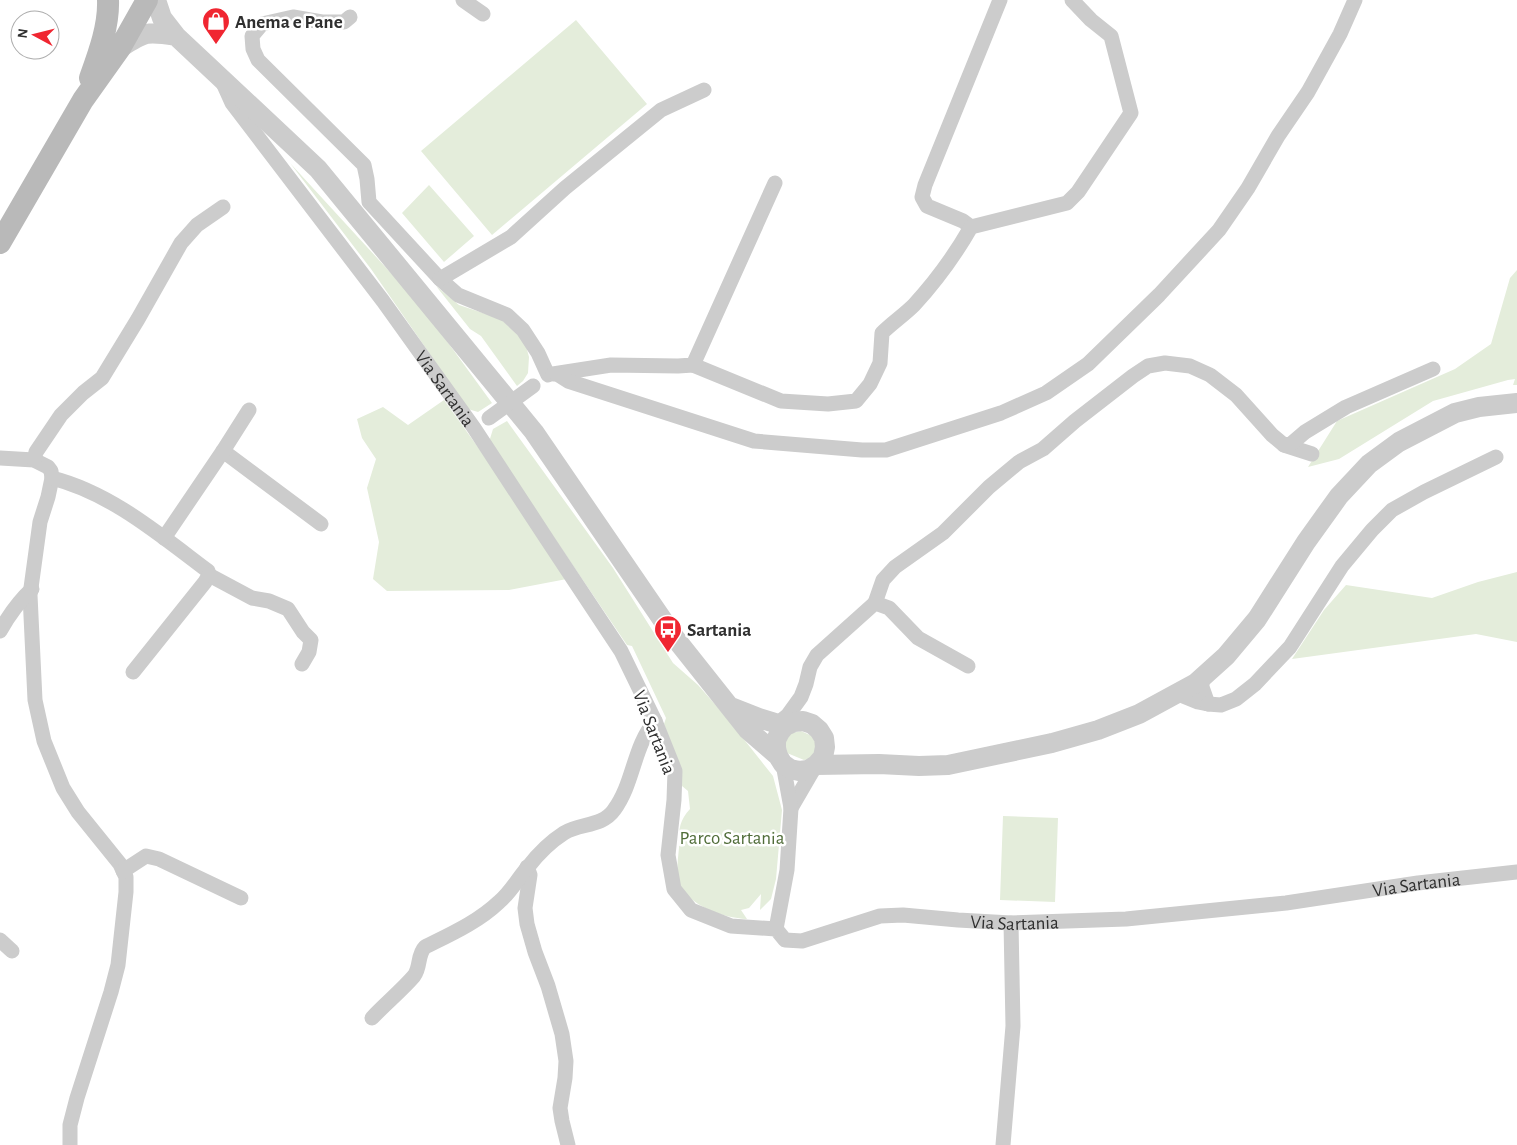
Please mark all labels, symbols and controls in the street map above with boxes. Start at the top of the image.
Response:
shop icon: Anema e Pane [201,6,231,45]
north arrow [10,10,60,60]
place label: Anema e Pane [235,13,343,32]
text: N [16,28,31,39]
street label: Via Sartania [411,347,478,431]
bus stop icon: Sartania [653,614,683,653]
place label: Sartania [687,621,751,640]
street label: Via Sartania [629,688,678,777]
park label: Parco Sartania [679,829,785,848]
street label: Via Sartania [1371,870,1462,901]
street label: Via Sartania [970,913,1059,934]

